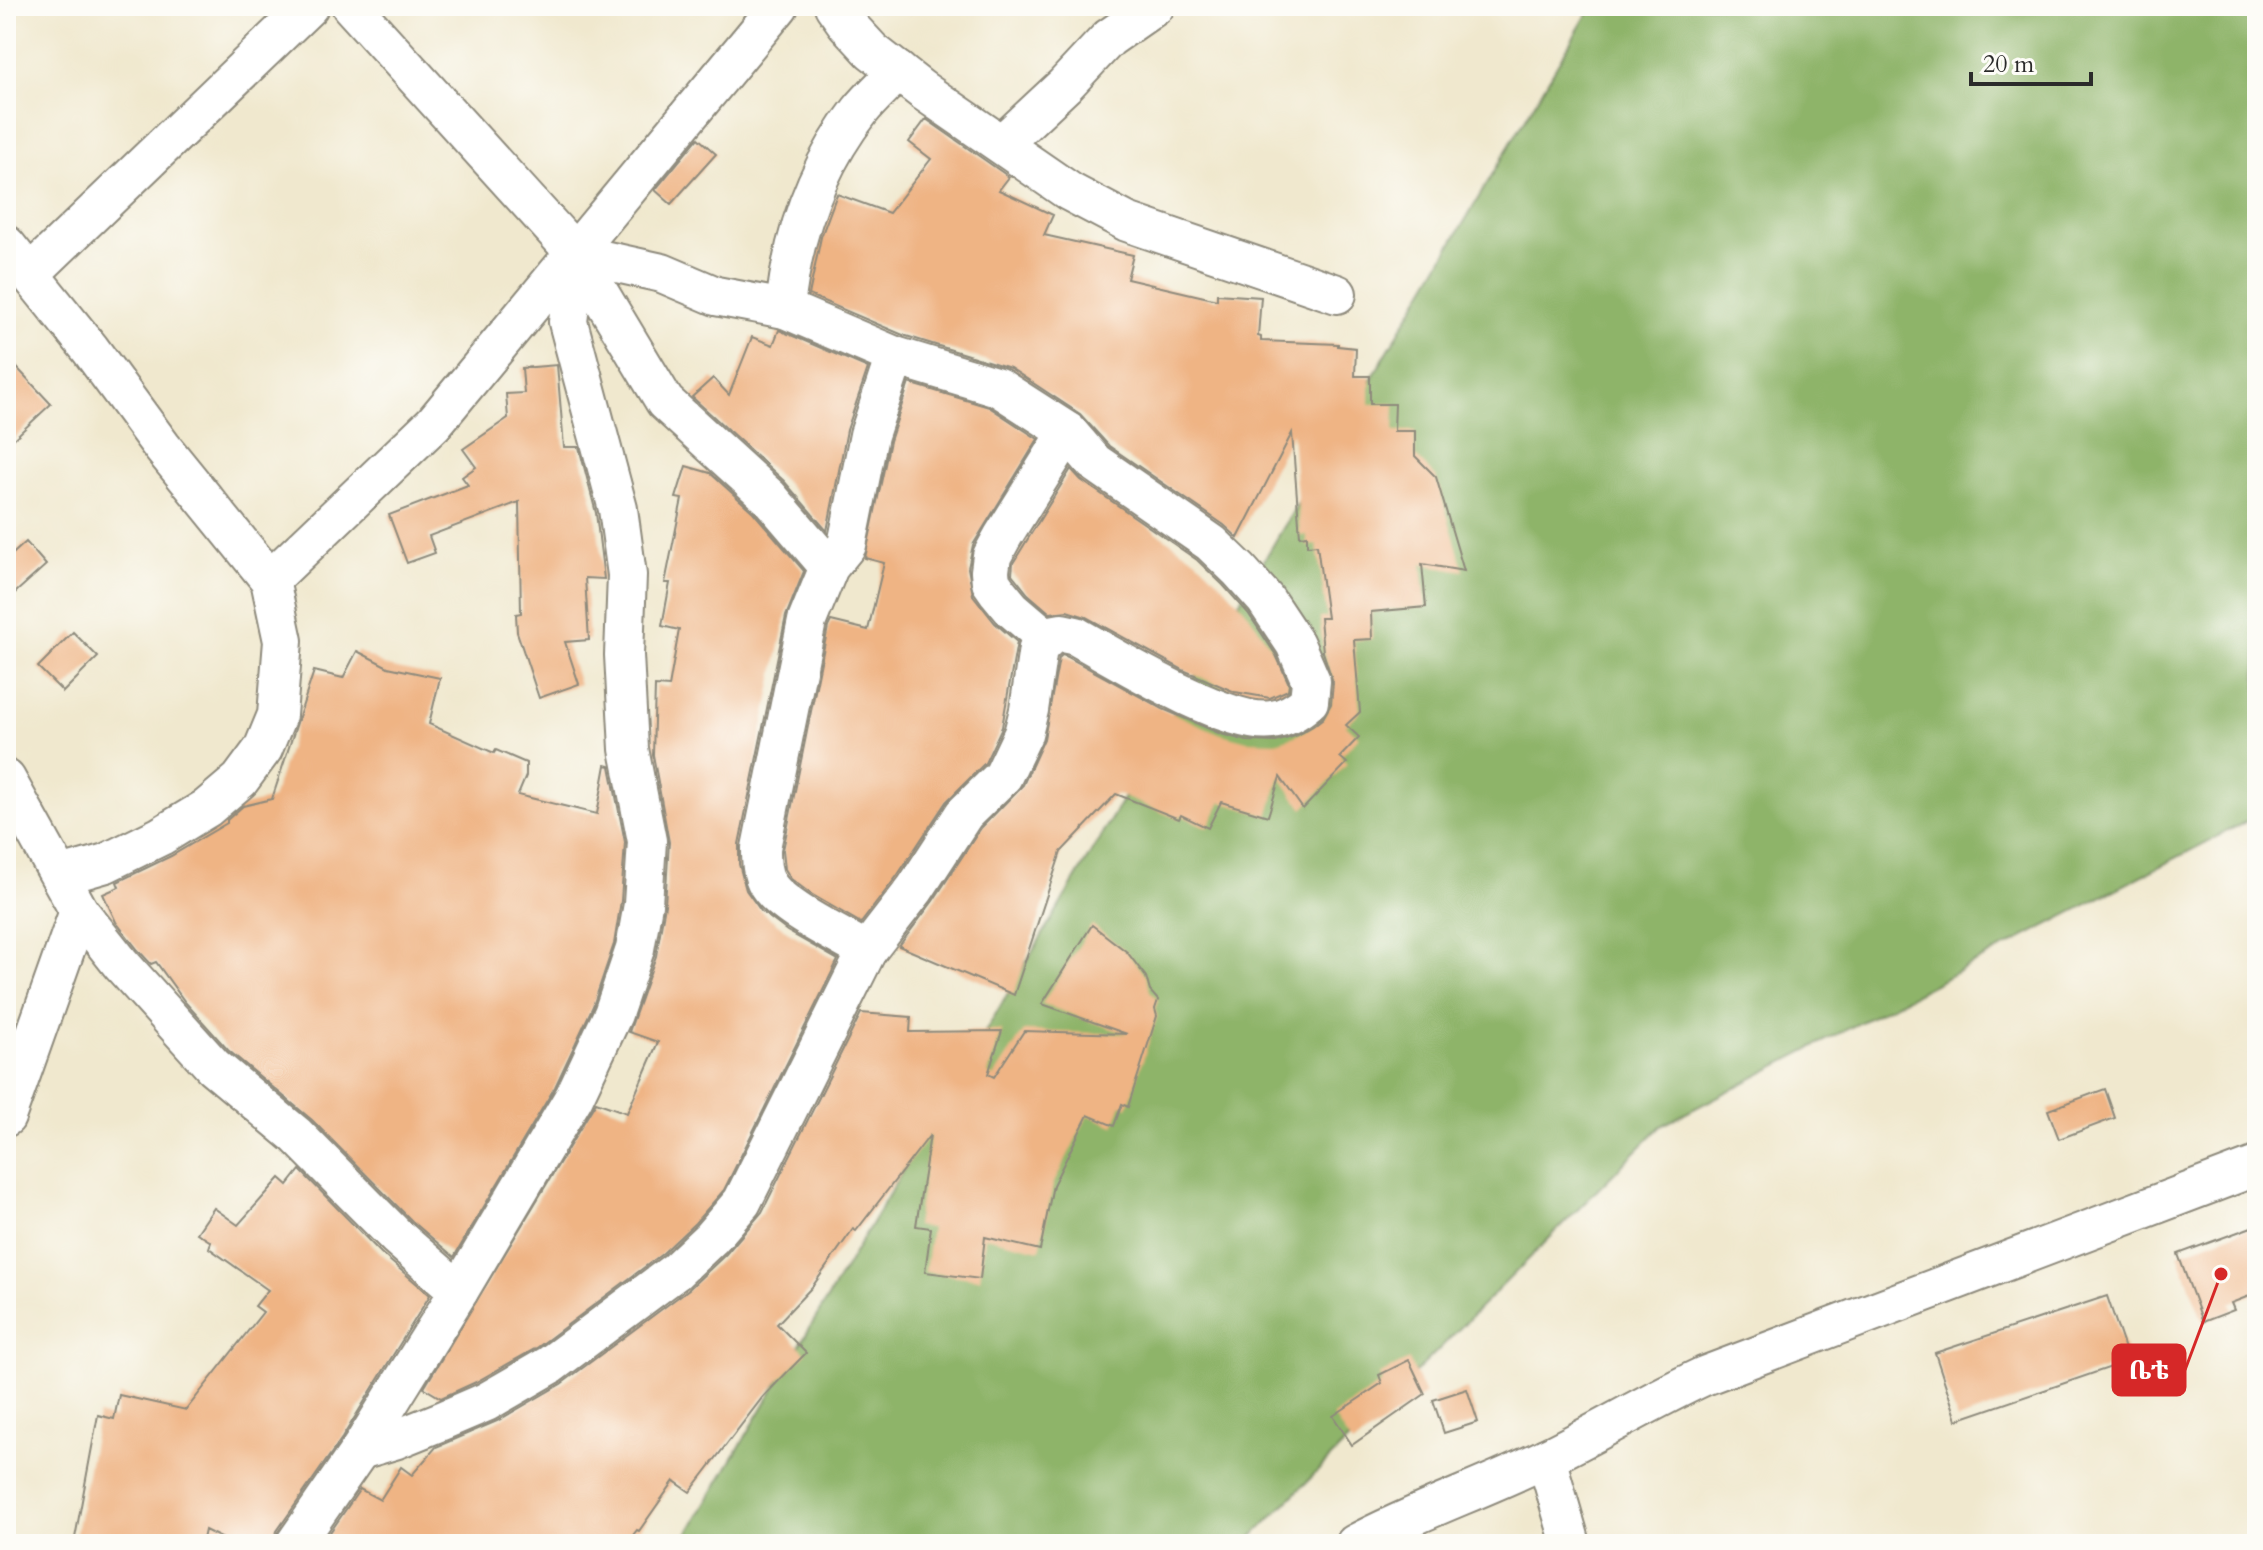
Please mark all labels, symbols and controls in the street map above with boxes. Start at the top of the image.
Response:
scale bar [1971,36,2091,86]
text: 20 m [1983,48,2035,81]
callout: ቤቴ [2113,1345,2185,1395]
text: ቤቴ [2129,1353,2169,1388]

